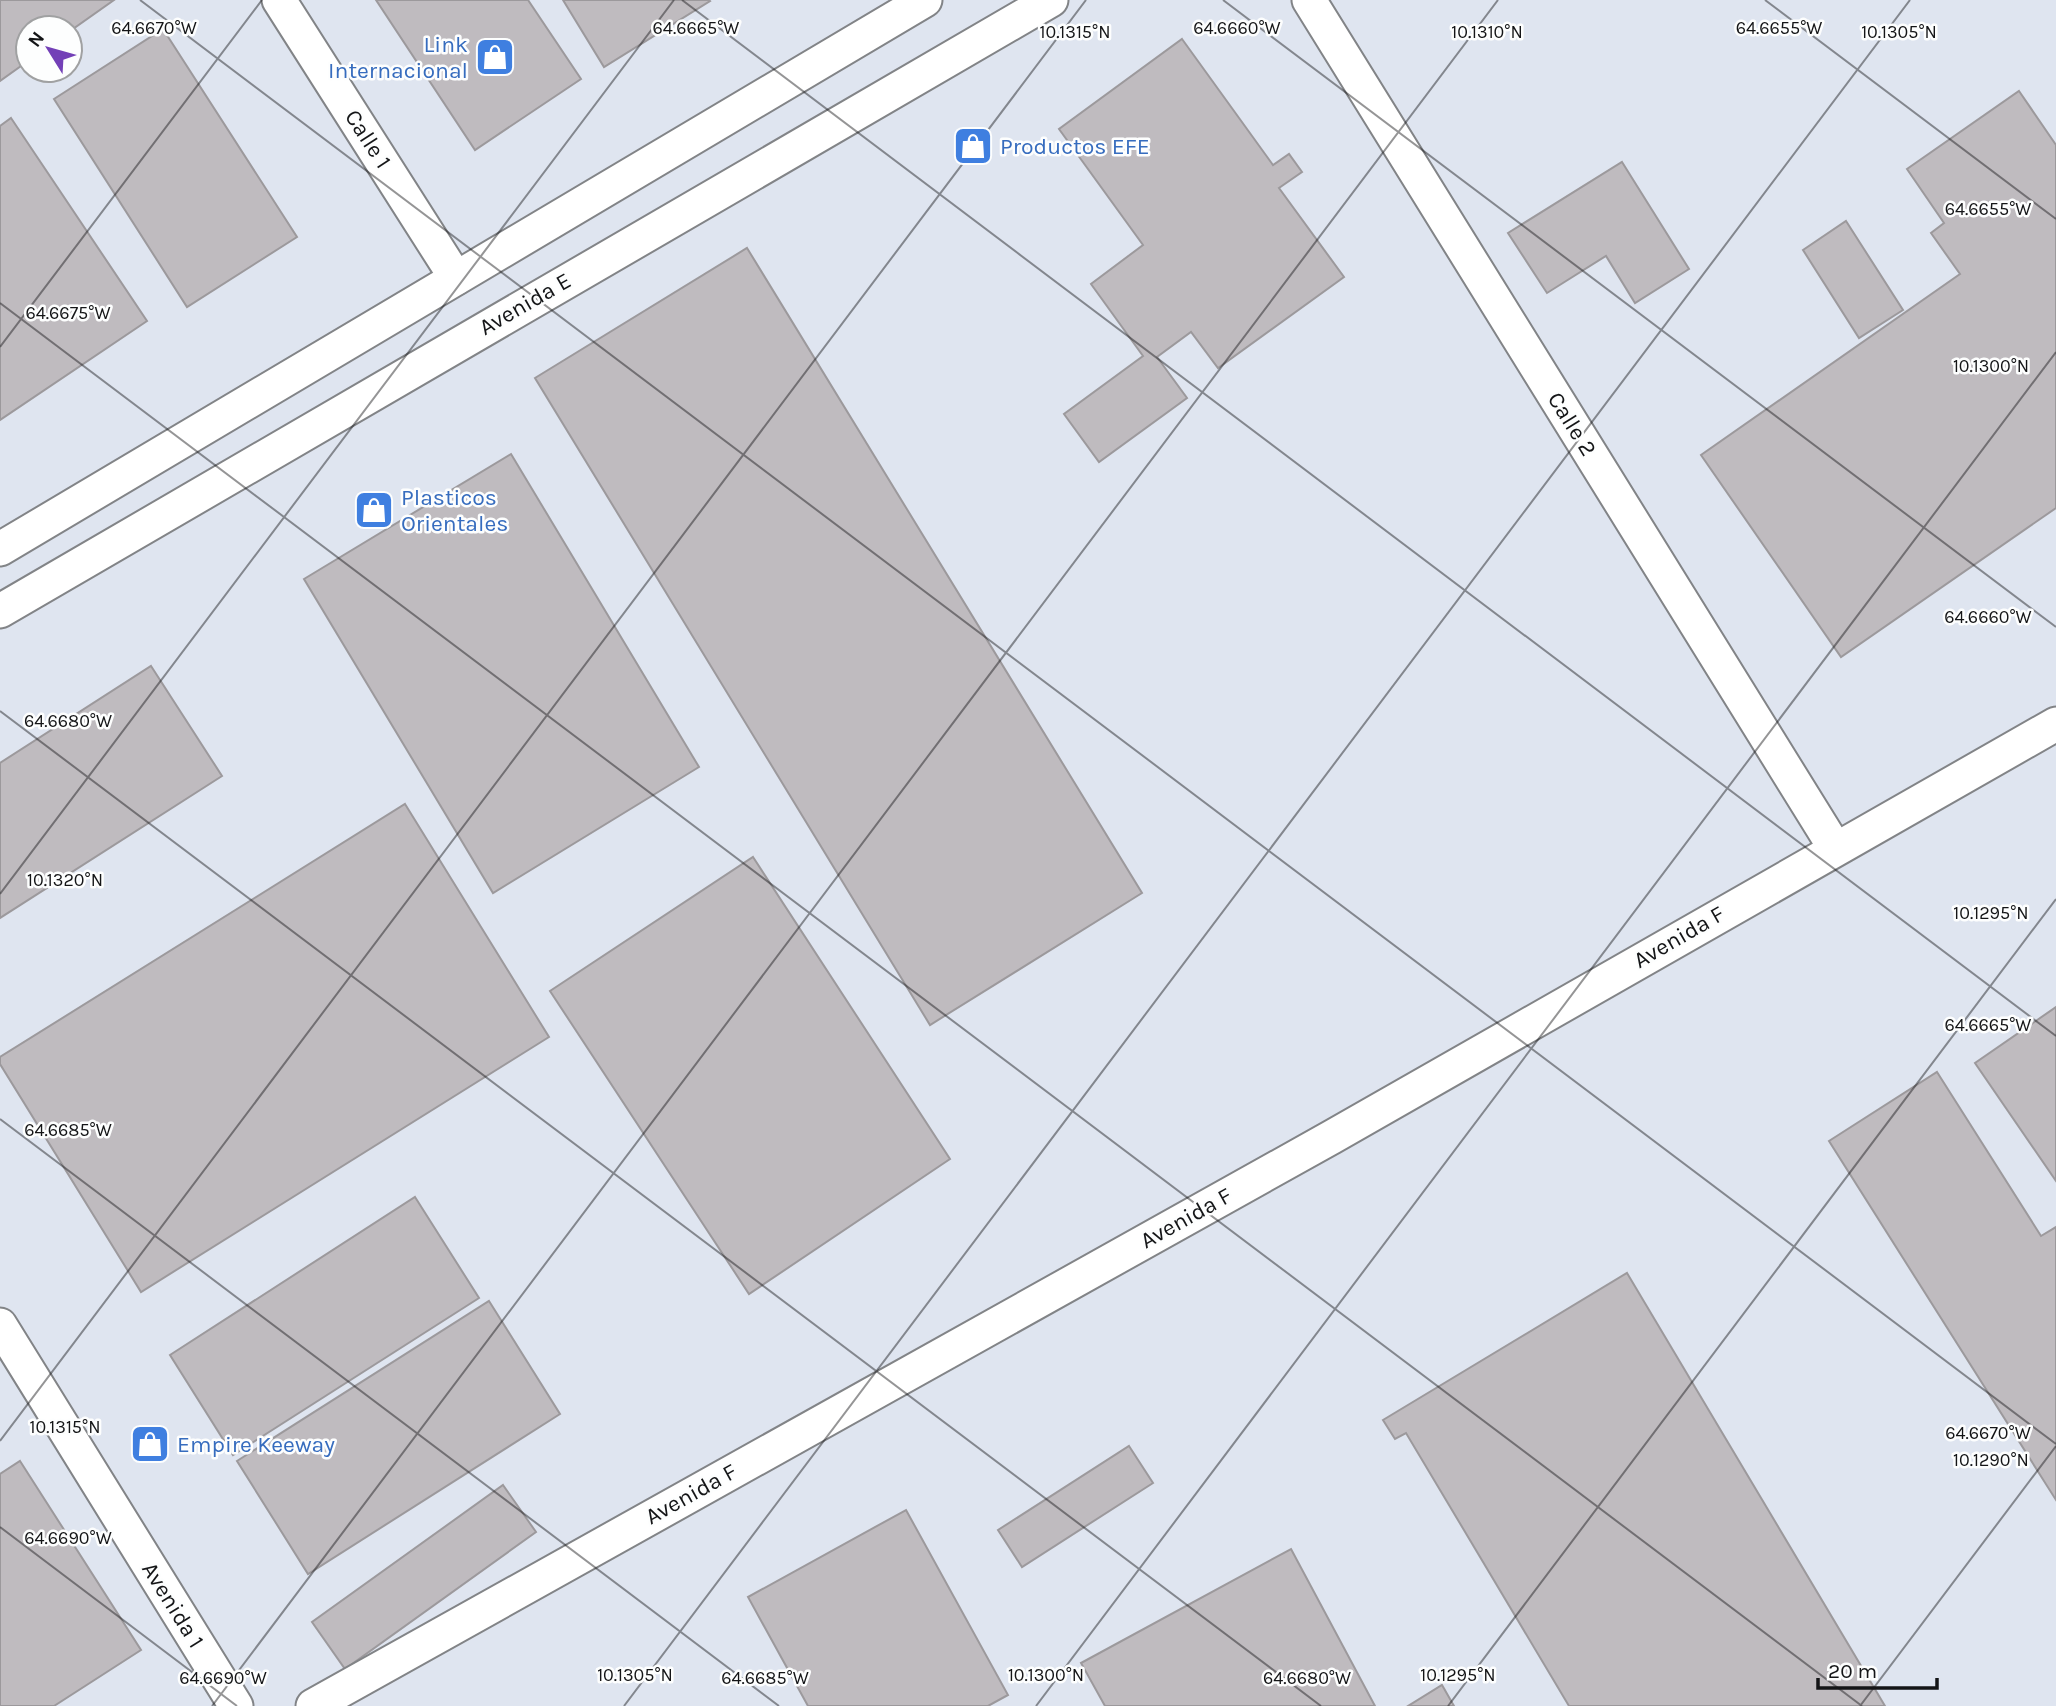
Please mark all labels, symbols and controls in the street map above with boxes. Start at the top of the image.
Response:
north arrow [14,14,84,84]
text: 64.6670°W [111,17,197,39]
text: 64.6665°W [653,17,739,39]
text: 64.6660°W [1193,17,1281,39]
text: 64.6655°W [1736,17,1822,39]
text: 10.1315°N [1040,21,1110,43]
text: 10.1310°N [1451,21,1523,43]
text: 10.1305°N [1861,21,1937,43]
text: N [23,27,49,51]
place label: Link Internacional [328,31,468,84]
shop icon: Link Internacional [474,36,516,78]
street label: Calle 1 [339,105,397,173]
shop icon: Productos EFE [952,125,994,167]
place label: Productos EFE [1000,133,1150,160]
text: 64.6655°W [1945,198,2031,220]
street label: Avenida E [474,267,576,341]
text: 64.6675°W [25,302,111,324]
text: 10.1300°N [1953,355,2029,377]
street label: Calle 2 [1542,387,1602,461]
place label: Plasticos Orientales [401,484,508,537]
shop icon: Plasticos Orientales [353,489,395,531]
text: 64.6660°W [1944,606,2032,628]
text: 64.6680°W [24,710,112,732]
text: 10.1320°N [27,869,103,891]
street label: Avenida F [1629,900,1729,974]
text: 10.1295°N [1953,902,2029,924]
text: 64.6665°W [1945,1014,2031,1036]
text: 64.6685°W [24,1119,112,1141]
street label: Avenida F [1135,1182,1237,1254]
text: 10.1315°N [30,1416,100,1438]
text: 64.6670°W [1945,1422,2031,1444]
shop icon: Empire Keeway [129,1423,171,1465]
place label: Empire Keeway [177,1431,335,1458]
text: 10.1290°N [1953,1449,2029,1471]
street label: Avenida F [640,1458,742,1530]
text: 64.6690°W [24,1527,112,1549]
street label: Avenida 1 [136,1557,210,1653]
scale bar [1818,1646,1937,1690]
text: 20 m [1828,1659,1877,1683]
text: 10.1305°N [597,1664,673,1686]
text: 10.1300°N [1008,1664,1084,1686]
text: 10.1295°N [1420,1664,1496,1686]
text: 64.6690°W [179,1667,267,1689]
text: 64.6685°W [721,1667,809,1689]
text: 64.6680°W [1263,1667,1351,1689]

